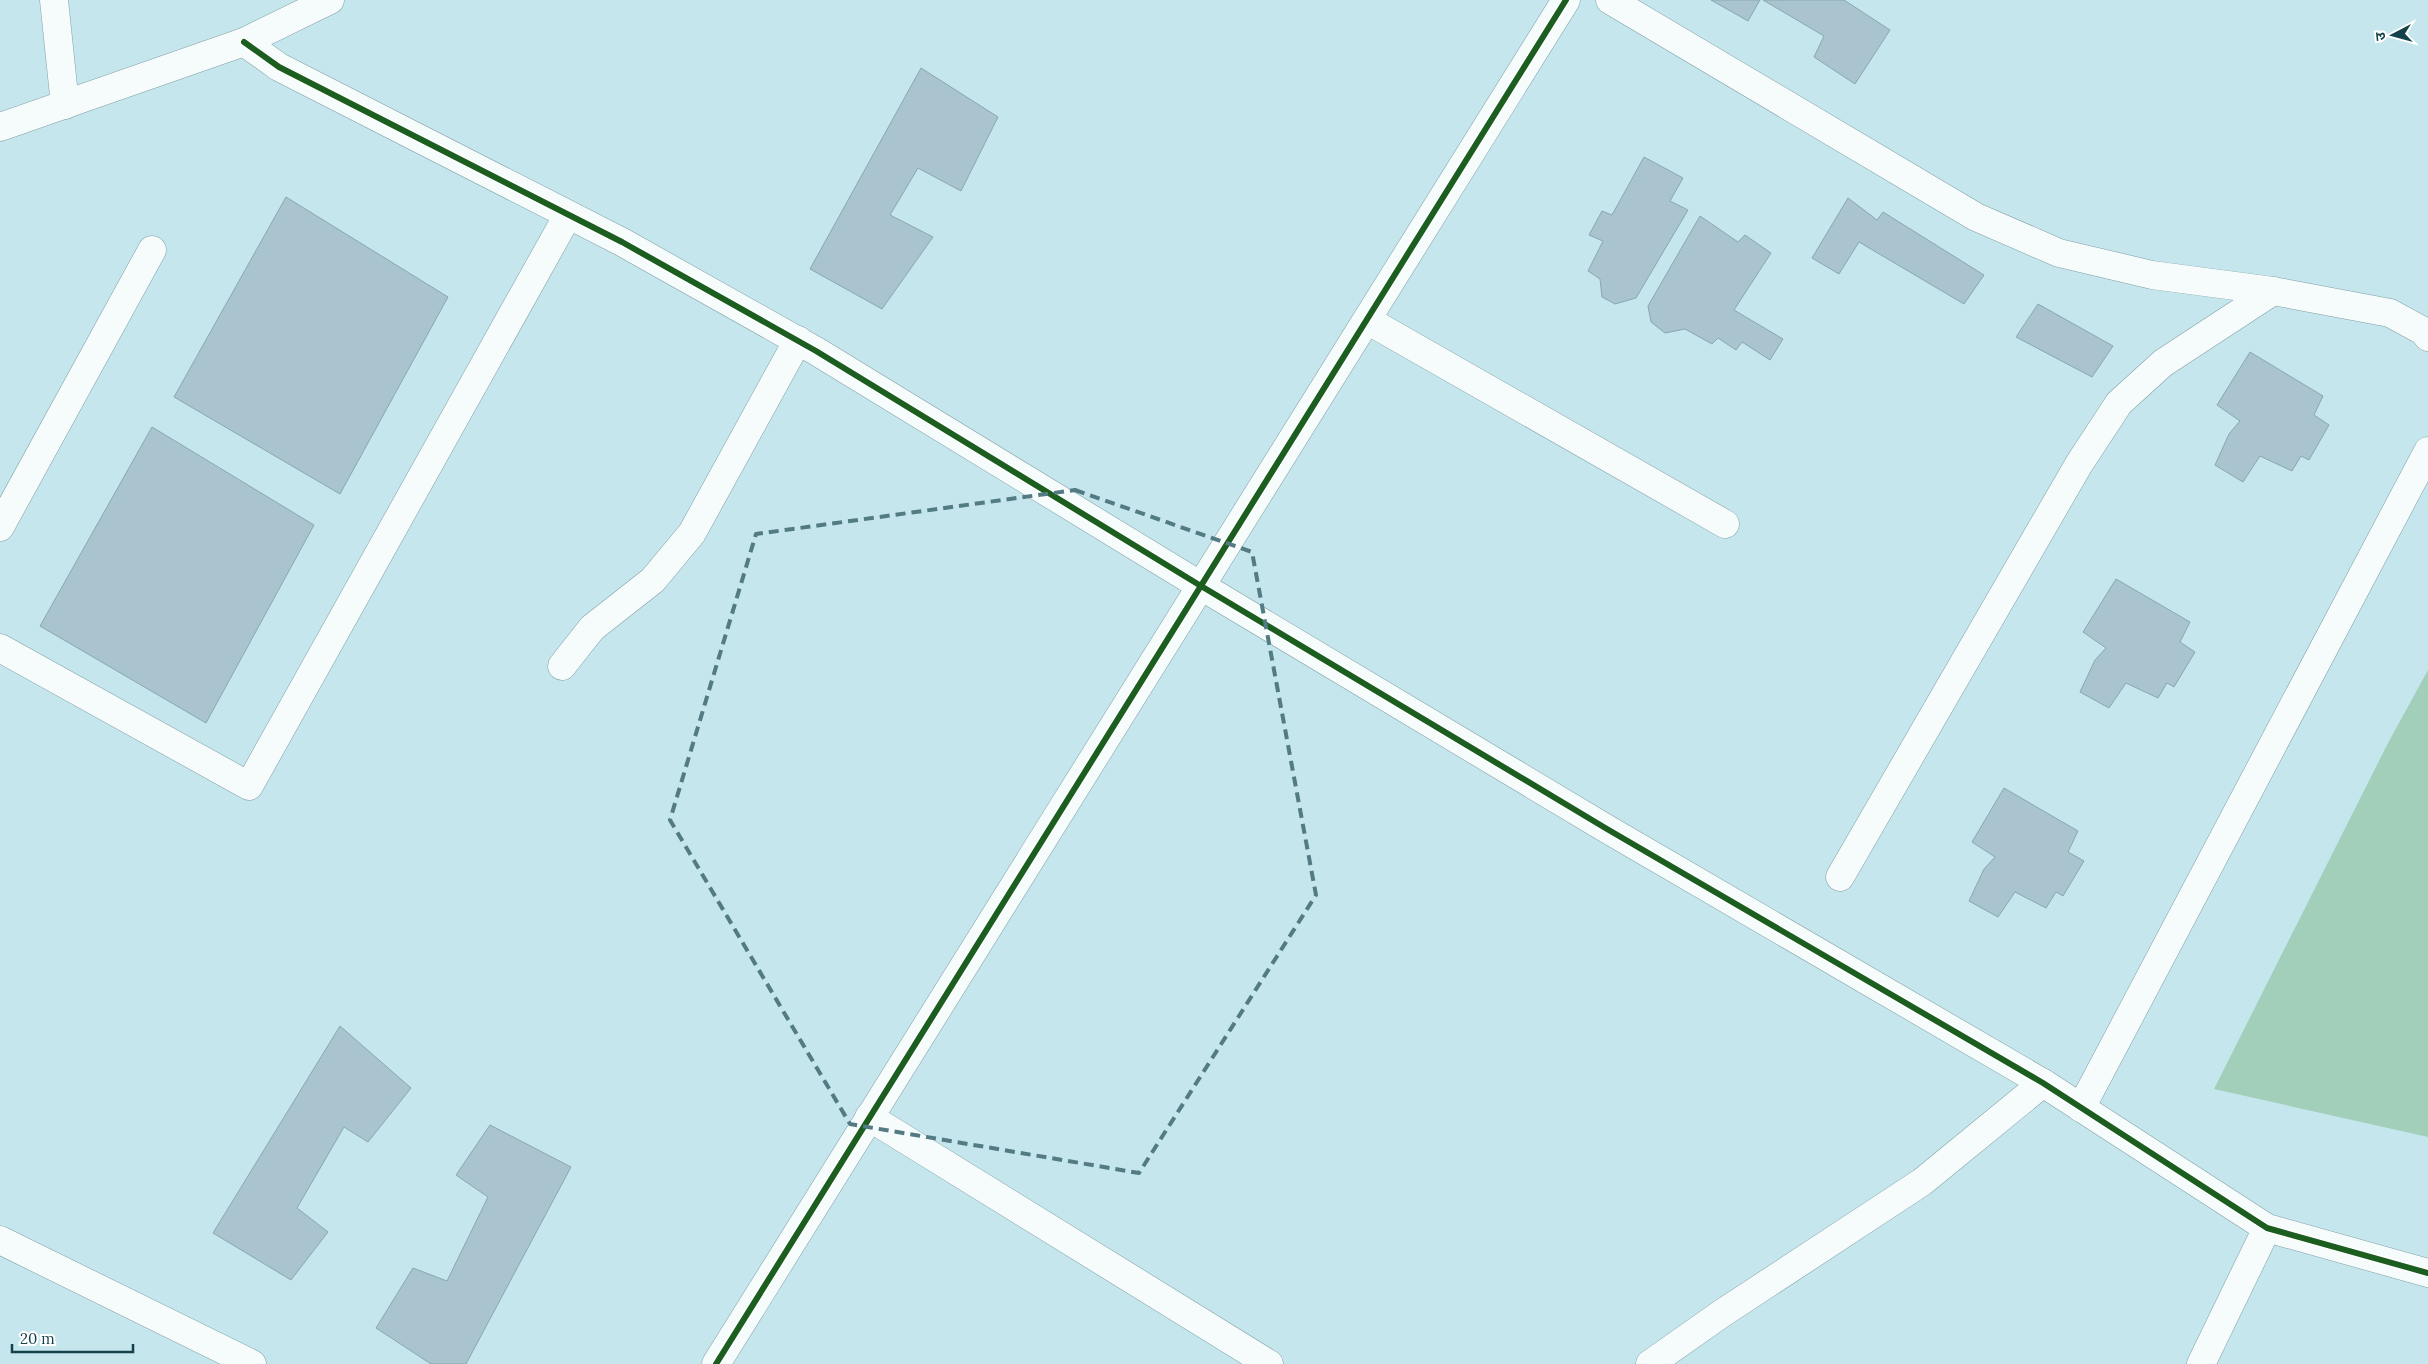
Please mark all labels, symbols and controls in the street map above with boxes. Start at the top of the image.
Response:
north arrow [2368,10,2418,60]
text: उ [2371,31,2389,41]
scale bar [12,1322,134,1354]
text: 20 m [20,1329,55,1348]

